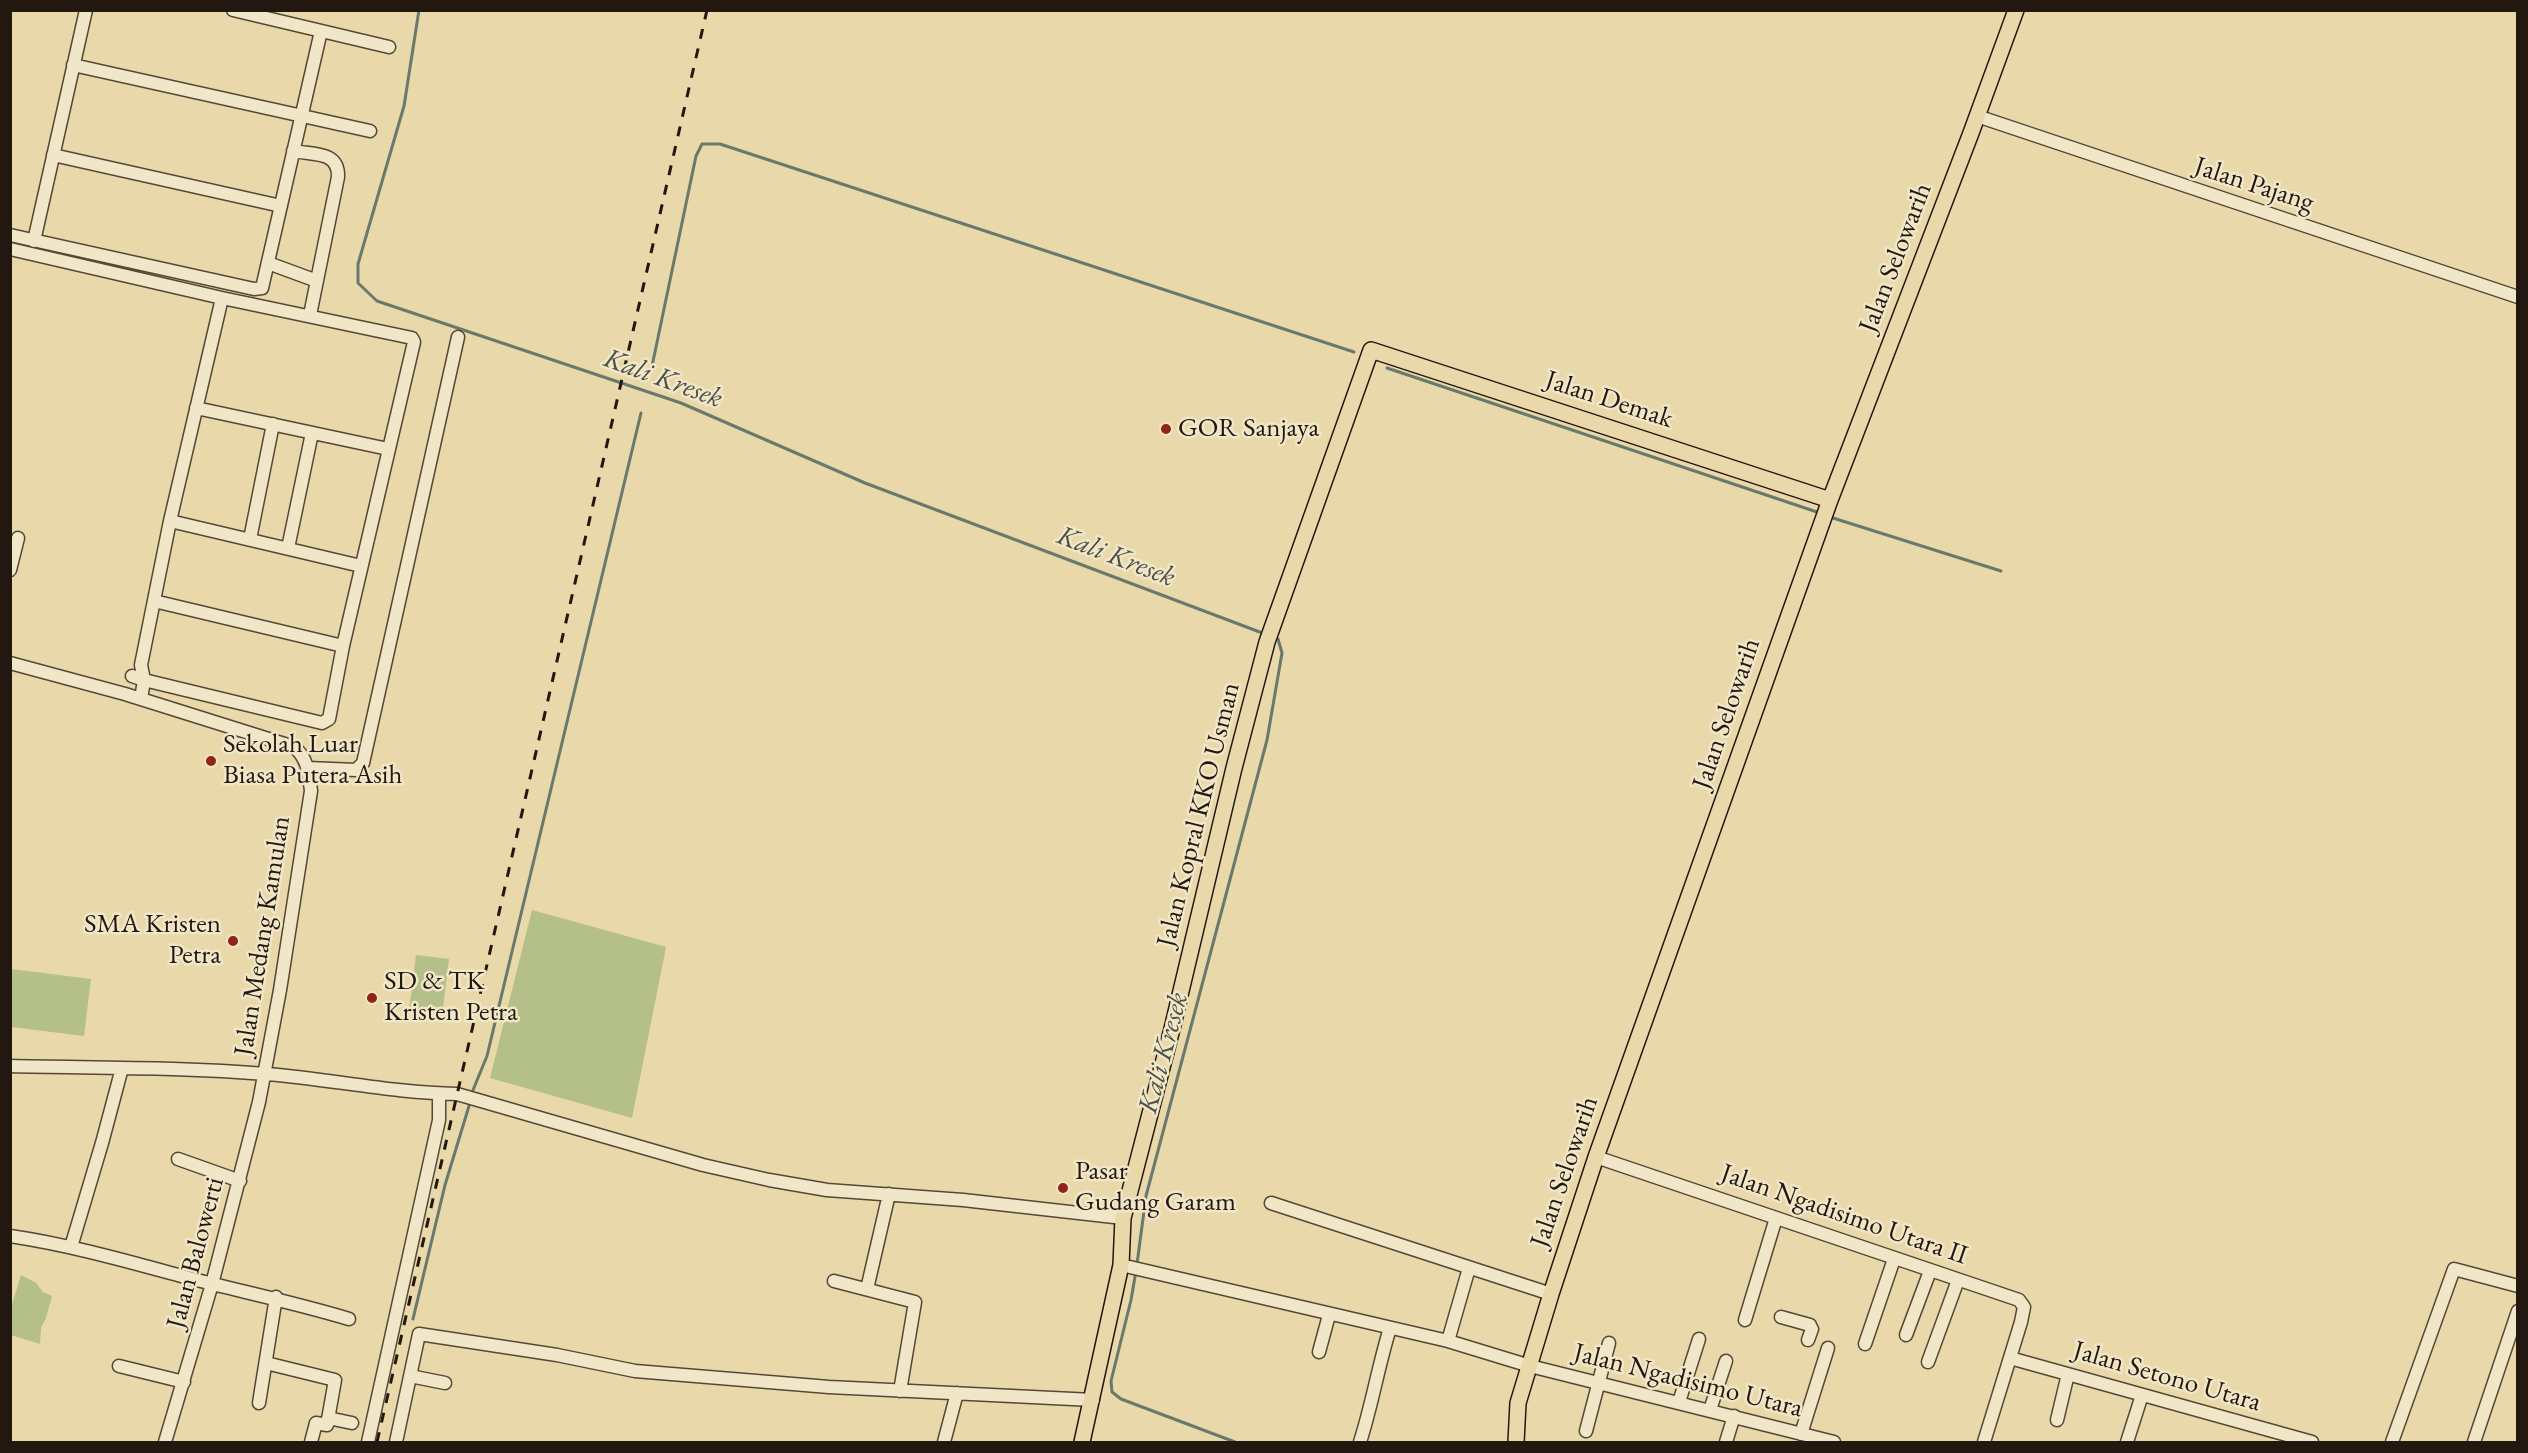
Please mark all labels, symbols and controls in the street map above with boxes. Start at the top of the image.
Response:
street label: Jalan Pajang [2190,150,2318,220]
street label: Jalan Selowarih [1853,179,1939,337]
water label: Kali Kresek [599,342,727,416]
street label: Jalan Demak [1541,364,1677,436]
place label: GOR Sanjaya [1178,413,1319,445]
marker: GOR Sanjaya [1159,422,1173,436]
water label: Kali Kresek [1052,519,1180,595]
street label: Jalan Selowarih [1686,634,1768,794]
street label: Jalan Kopral KKO Usman [1150,679,1248,951]
place label: Sekolah Luar Biasa Putera Asih [223,729,402,792]
marker: Sekolah Luar Biasa Putera Asih [204,754,218,768]
street label: Jalan Medang Kamulan [228,814,298,1058]
place label: SMA Kristen Petra [84,909,221,972]
marker: SMA Kristen Petra [226,934,240,948]
place label: SD & TK Kristen Petra [384,966,518,1029]
water label: Kali Kresek [1132,989,1196,1117]
marker: SD & TK Kristen Petra [365,991,379,1005]
street label: Jalan Selowarih [1524,1092,1606,1252]
place label: Pasar Gudang Garam [1075,1156,1236,1219]
street label: Jalan Ngadisimo Utara II [1716,1158,1972,1272]
street label: Jalan Balowerti [160,1174,232,1332]
marker: Pasar Gudang Garam [1056,1181,1070,1195]
street label: Jalan Setono Utara [2069,1335,2265,1419]
street label: Jalan Ngadisimo Utara [1570,1337,1806,1425]

